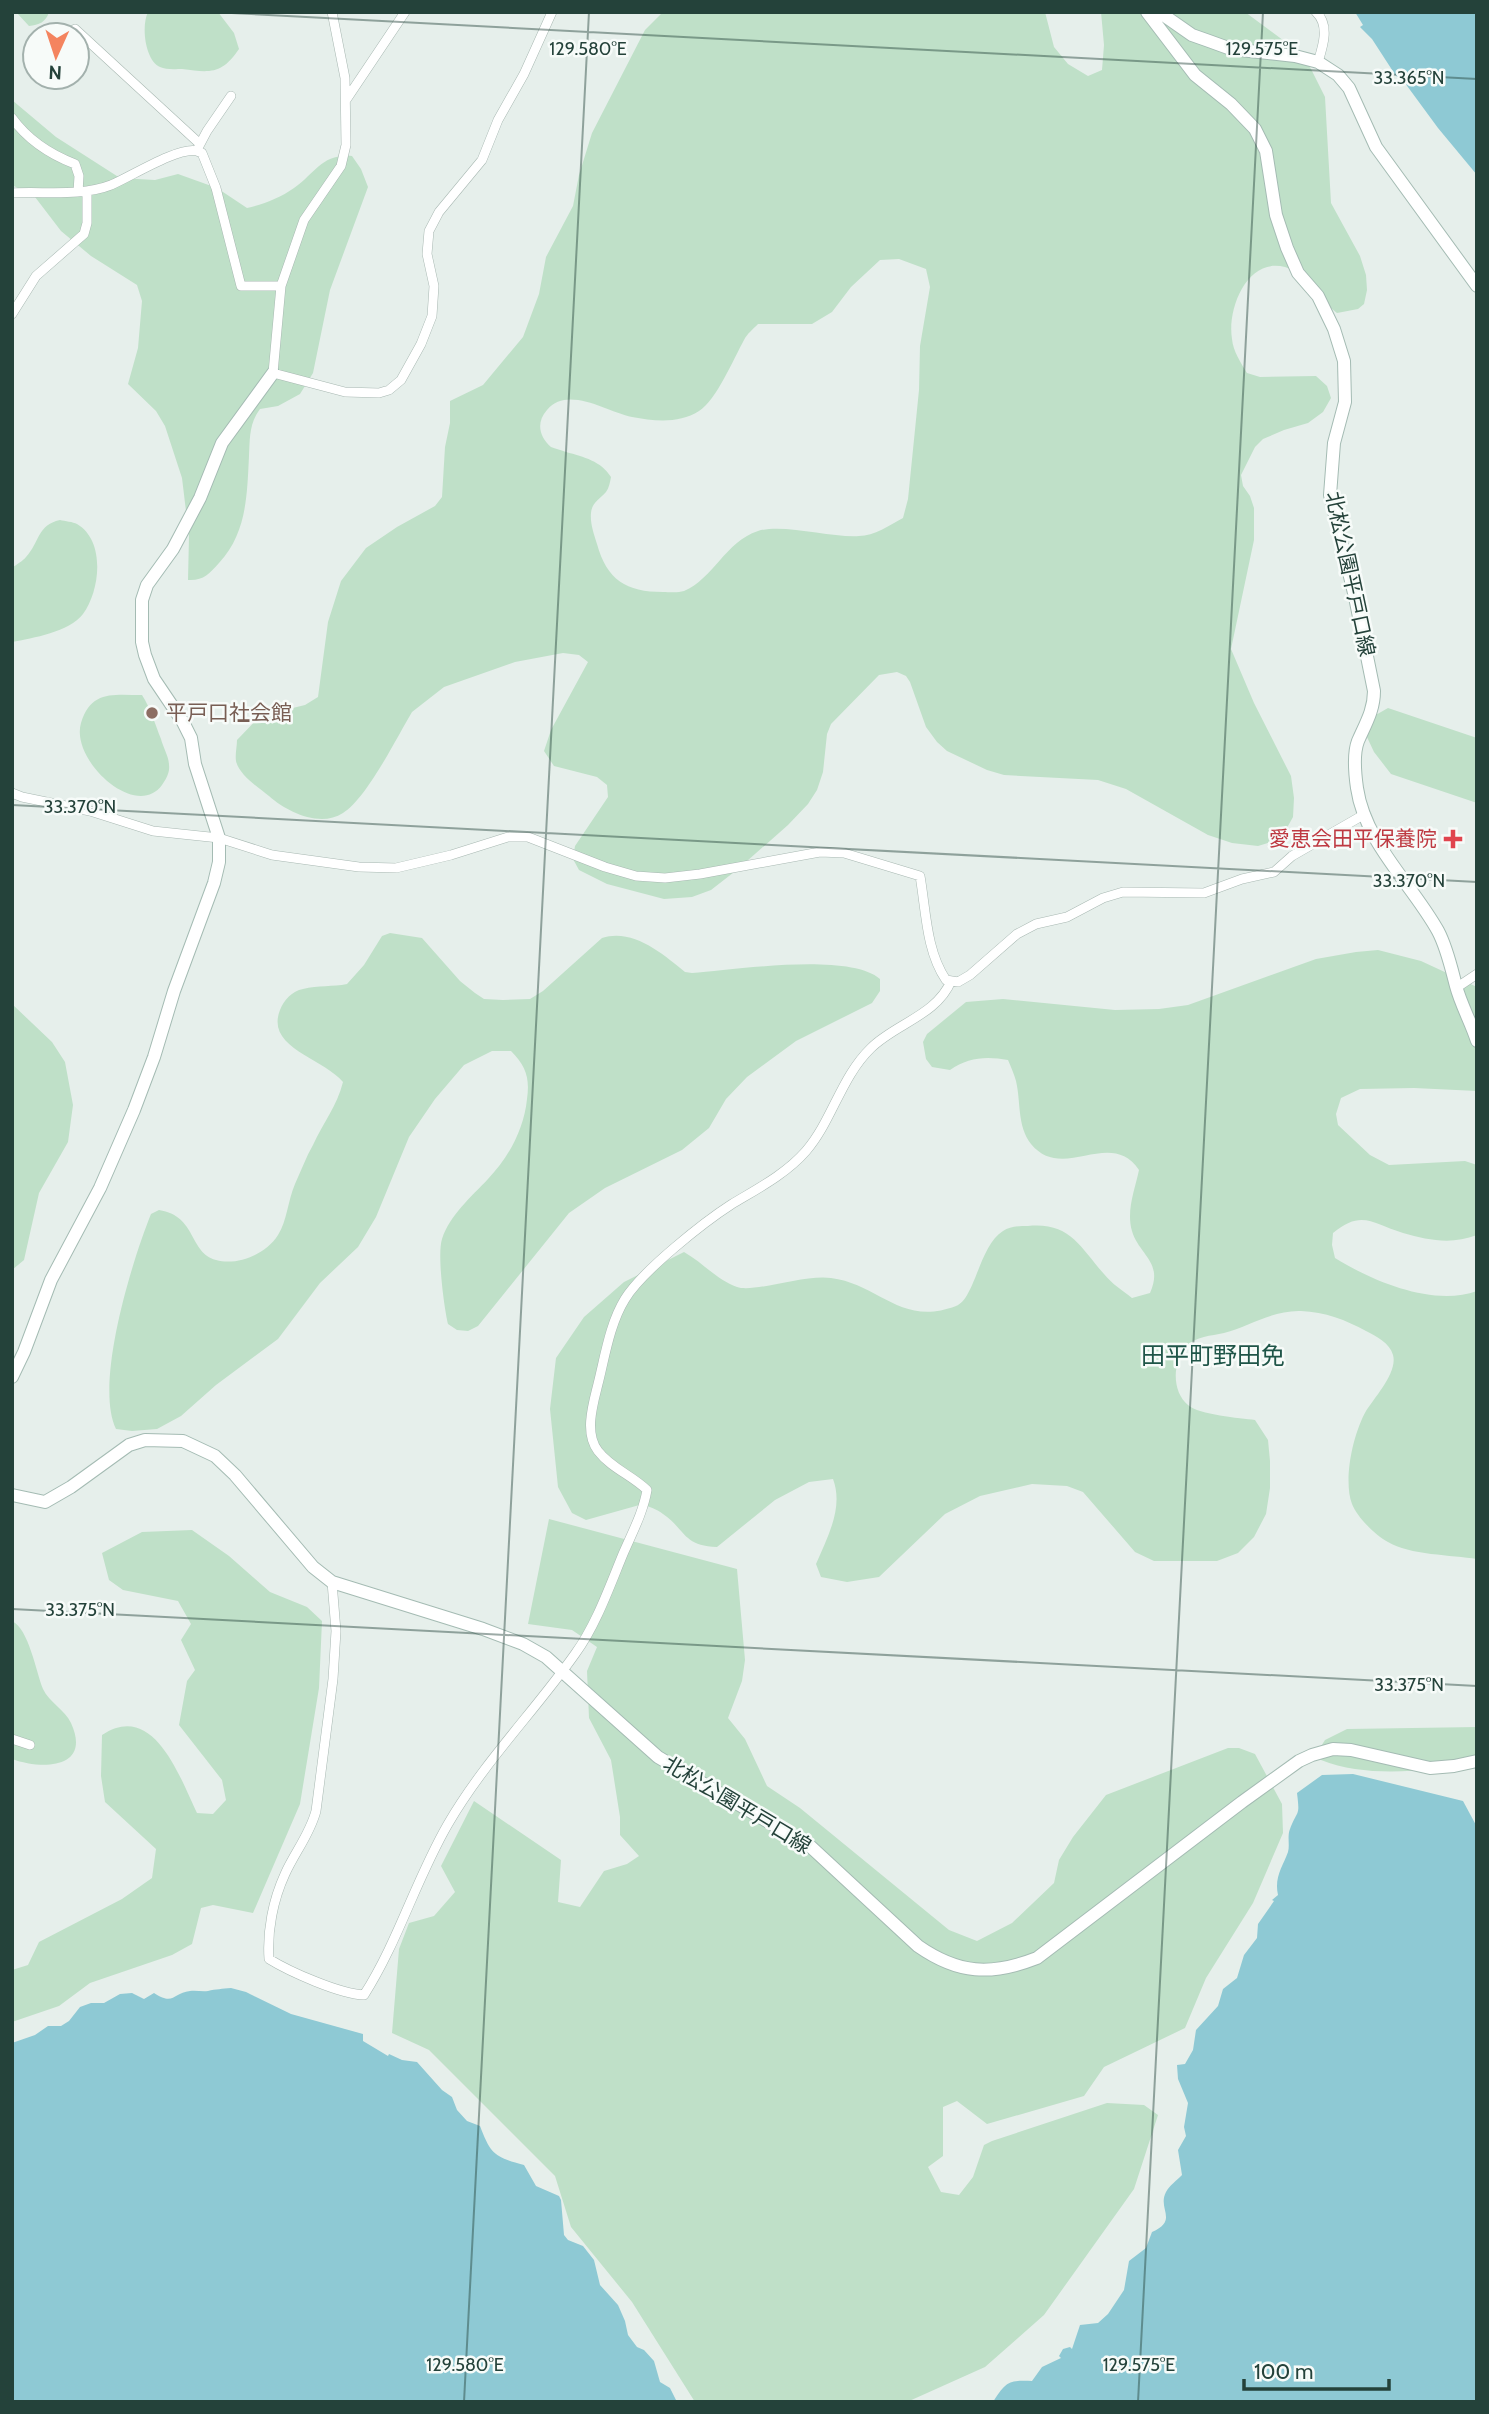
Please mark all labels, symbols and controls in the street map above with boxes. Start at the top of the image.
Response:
north arrow [21,21,91,91]
text: 129.580°E [549,38,627,60]
text: 129.575°E [1226,38,1298,60]
text: N [48,61,62,84]
text: 33.365°N [1374,67,1444,89]
street label: 北松公園平戸口線 [1321,489,1380,659]
place label: 平戸口社会館 [166,700,292,725]
marker: 平戸口社会館 [144,705,160,721]
text: 33.370°N [44,796,116,818]
place label: 愛恵会田平保養院 [1269,826,1437,851]
marker: 愛恵会田平保養院 [1443,829,1463,849]
text: 33.370°N [1373,870,1445,892]
district label: 田平町野田免 [1141,1341,1285,1370]
text: 33.375°N [45,1599,115,1621]
text: 33.375°N [1374,1674,1444,1696]
street label: 北松公園平戸口線 [659,1751,816,1859]
scale bar [1244,2348,1389,2392]
text: 129.580°E [426,2354,504,2376]
text: 129.575°E [1103,2354,1175,2376]
text: 100 m [1254,2359,1313,2384]

